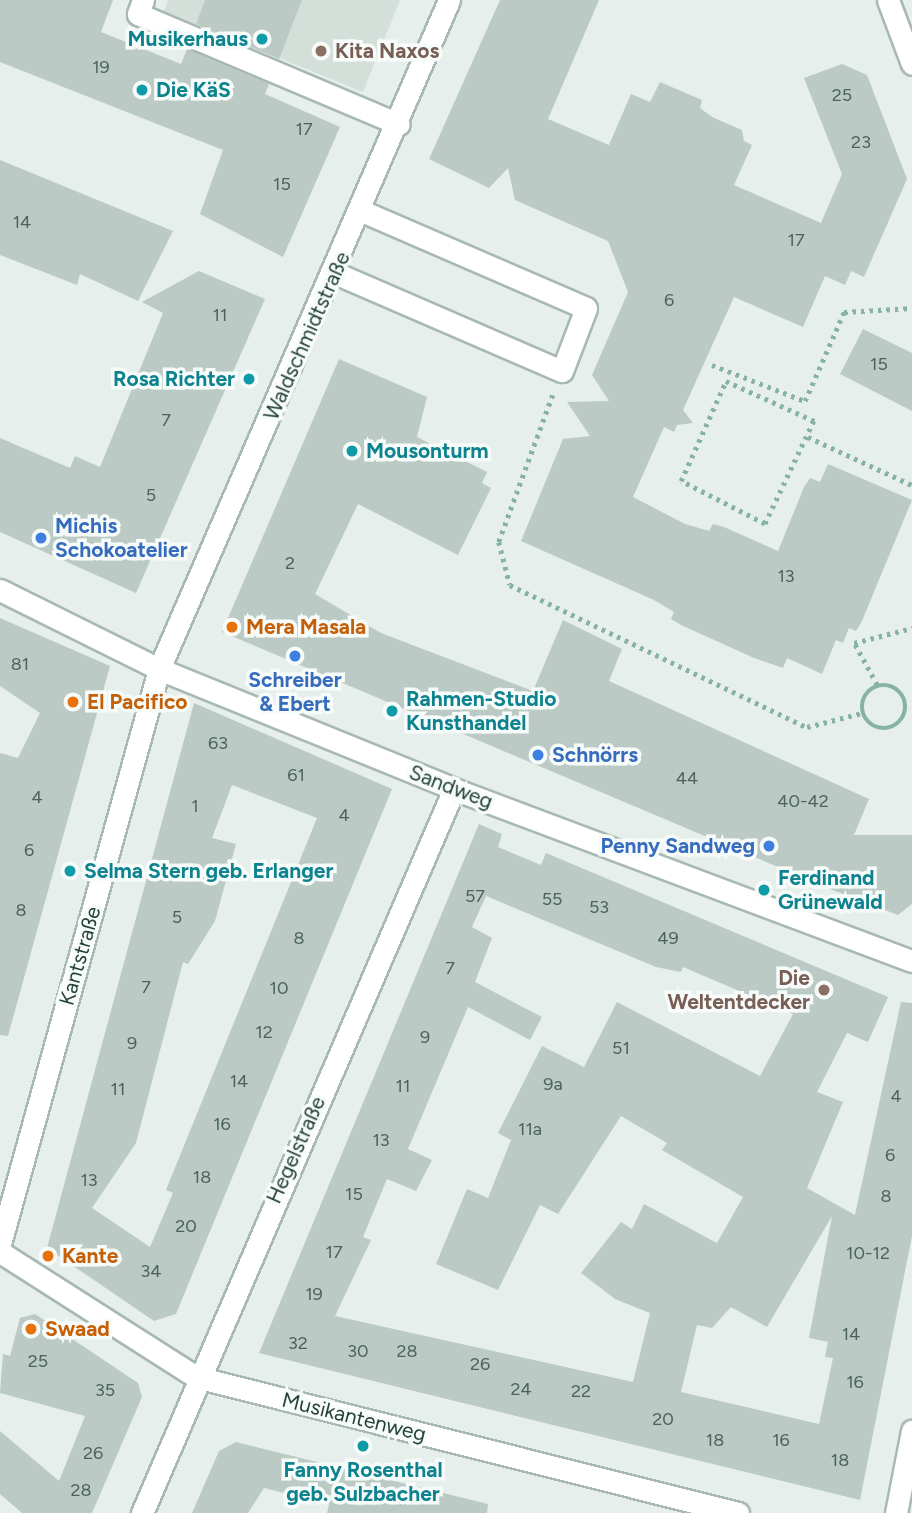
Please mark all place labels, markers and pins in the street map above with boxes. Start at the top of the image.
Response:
place label: Musikerhaus [128,26,248,52]
marker: Musikerhaus [254,31,270,47]
place label: Kita Naxos [335,38,439,64]
marker: Kita Naxos [313,43,329,59]
place label: Die KäS [156,77,231,103]
marker: Die KäS [134,82,150,98]
place label: Rosa Richter [113,366,235,392]
marker: Rosa Richter [241,371,257,387]
place label: Mousonturm [366,438,489,464]
marker: Mousonturm [344,443,360,459]
place label: Michis Schokoatelier [55,513,188,563]
marker: Michis Schokoatelier [33,530,49,546]
place label: Mera Masala [246,614,366,640]
marker: Mera Masala [224,619,240,635]
marker: Schreiber & Ebert [287,648,303,664]
place label: Schreiber & Ebert [248,667,342,717]
place label: Rahmen-Studio Kunsthandel [406,686,556,736]
place label: El Pacifico [87,689,188,715]
marker: El Pacifico [65,694,81,710]
marker: Rahmen-Studio Kunsthandel [384,703,400,719]
place label: Schnörrs [552,742,638,768]
marker: Schnörrs [530,747,546,763]
place label: Penny Sandweg [600,833,755,859]
marker: Penny Sandweg [761,838,777,854]
place label: Selma Stern geb. Erlanger [84,858,333,884]
marker: Selma Stern geb. Erlanger [62,863,78,879]
place label: Ferdinand Grünewald [778,865,883,915]
marker: Ferdinand Grünewald [756,882,772,898]
place label: Die Weltentdecker [667,965,810,1015]
marker: Die Weltentdecker [816,982,832,998]
place label: Kante [62,1243,118,1269]
marker: Kante [40,1248,56,1264]
place label: Swaad [45,1316,110,1342]
marker: Swaad [23,1321,39,1337]
marker: Fanny Rosenthal geb. Sulzbacher [355,1438,371,1454]
place label: Fanny Rosenthal geb. Sulzbacher [283,1457,443,1507]

